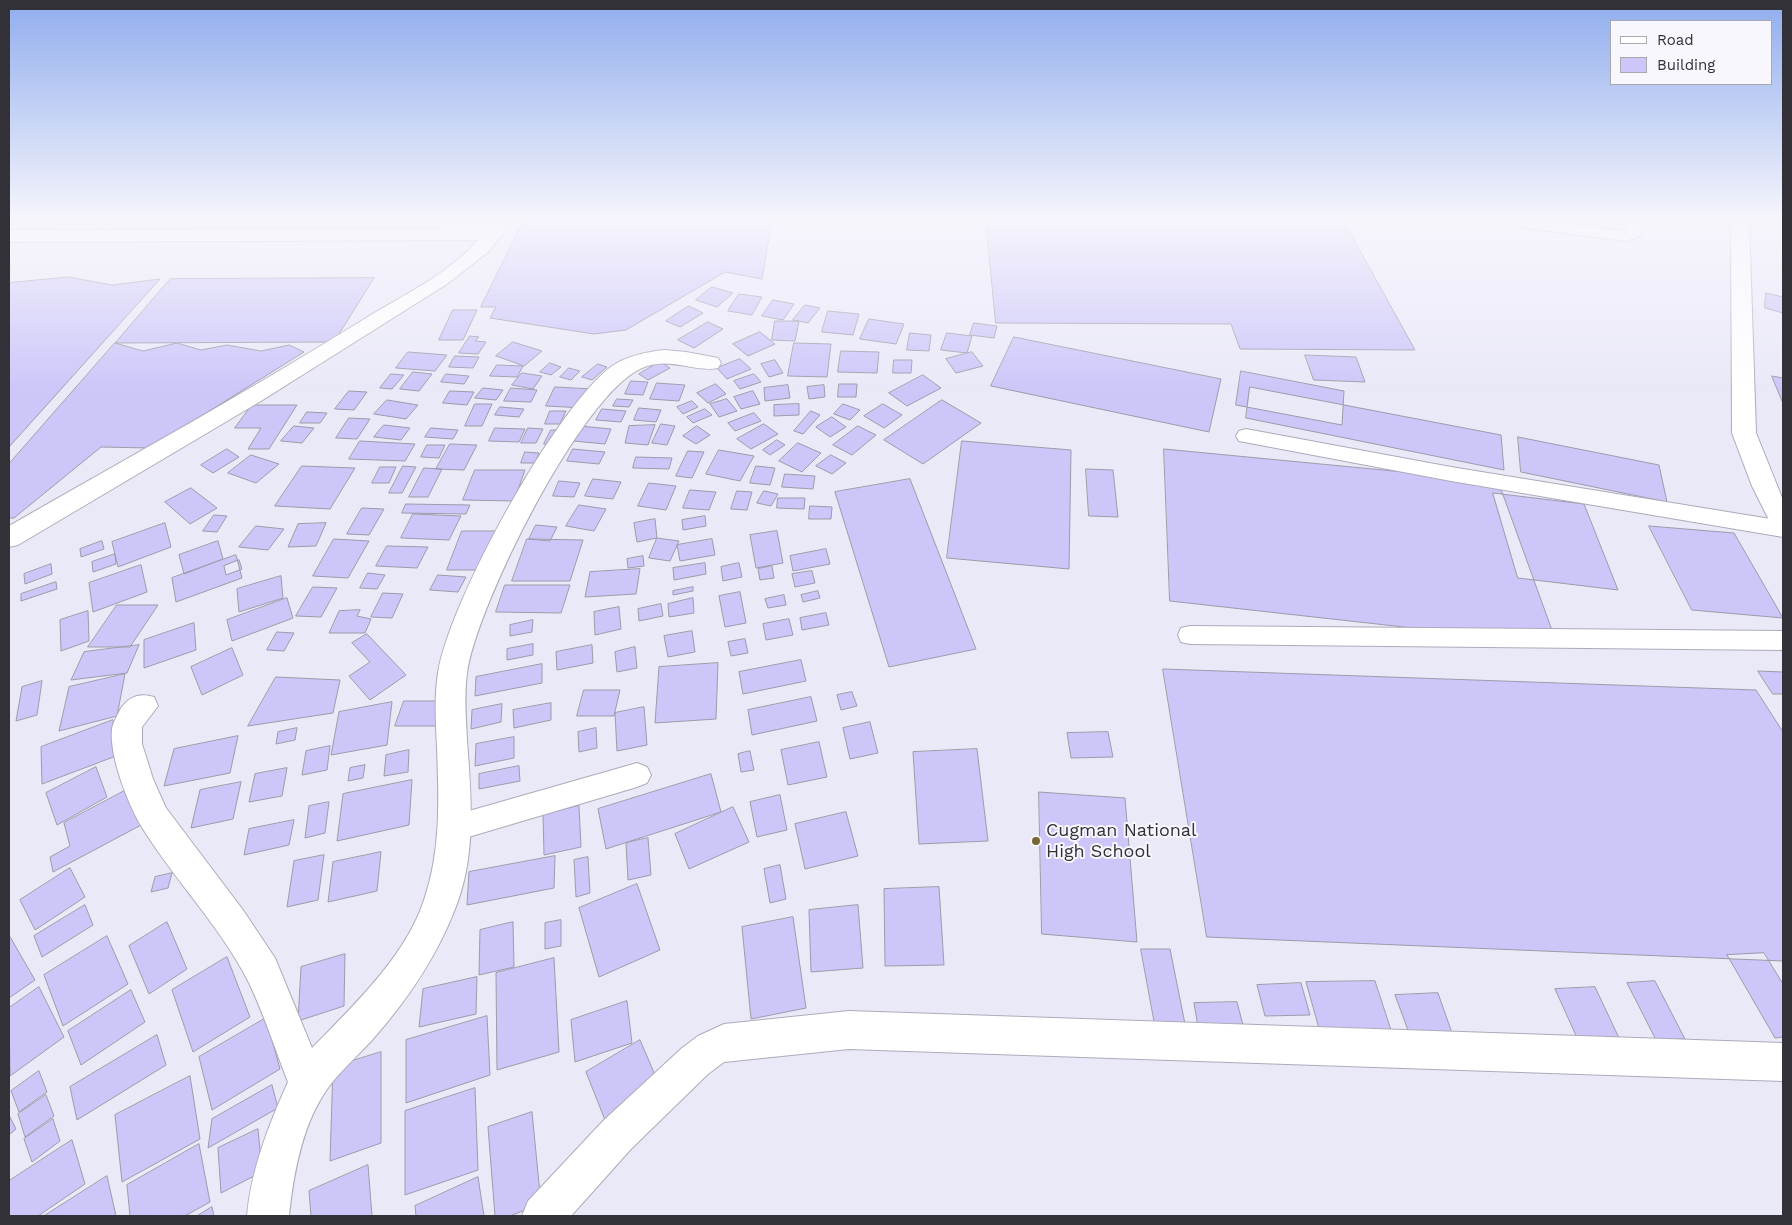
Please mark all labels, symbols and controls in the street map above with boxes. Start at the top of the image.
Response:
legend [1610,20,1772,85]
text: Road [1657,31,1694,49]
text: Building [1657,56,1715,74]
place label: Cugman National High School [1046,820,1197,862]
marker: Cugman National High School [1030,835,1042,847]

